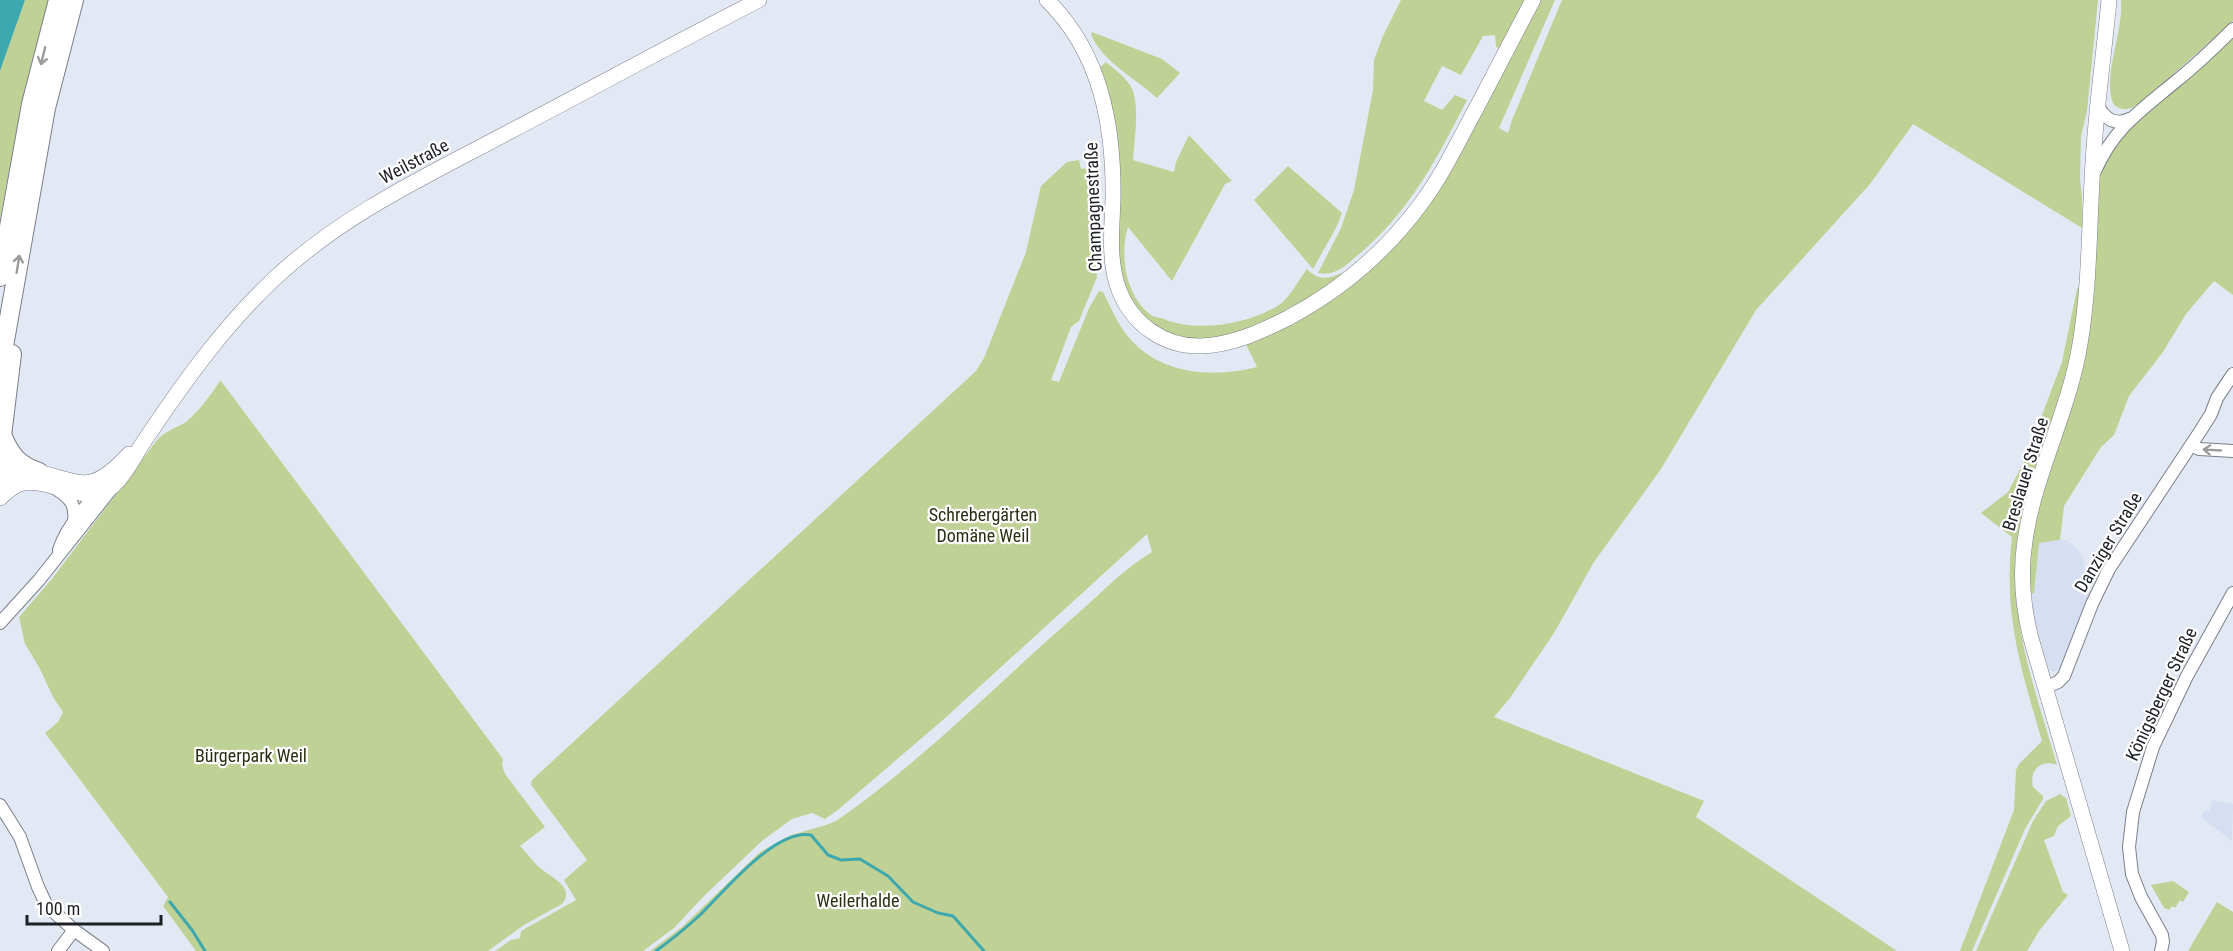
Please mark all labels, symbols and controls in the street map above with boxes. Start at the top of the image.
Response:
one-way arrow [36,47,48,66]
street label: Weilstraße [376,134,452,188]
street label: Champagnestraße [1080,142,1106,272]
one-way arrow [13,255,24,275]
street label: Breslauer Straße [1998,415,2052,533]
one-way arrow [2202,444,2222,455]
street label: Danziger Straße [2070,488,2146,596]
park label: Schrebergärten Domäne Weil [929,504,1037,546]
street label: Königsberger Straße [2121,624,2201,764]
park label: Bürgerpark Weil [195,745,307,766]
scale bar [27,888,160,926]
park label: Weilerhalde [817,890,899,911]
text: 100 m [36,898,80,919]

